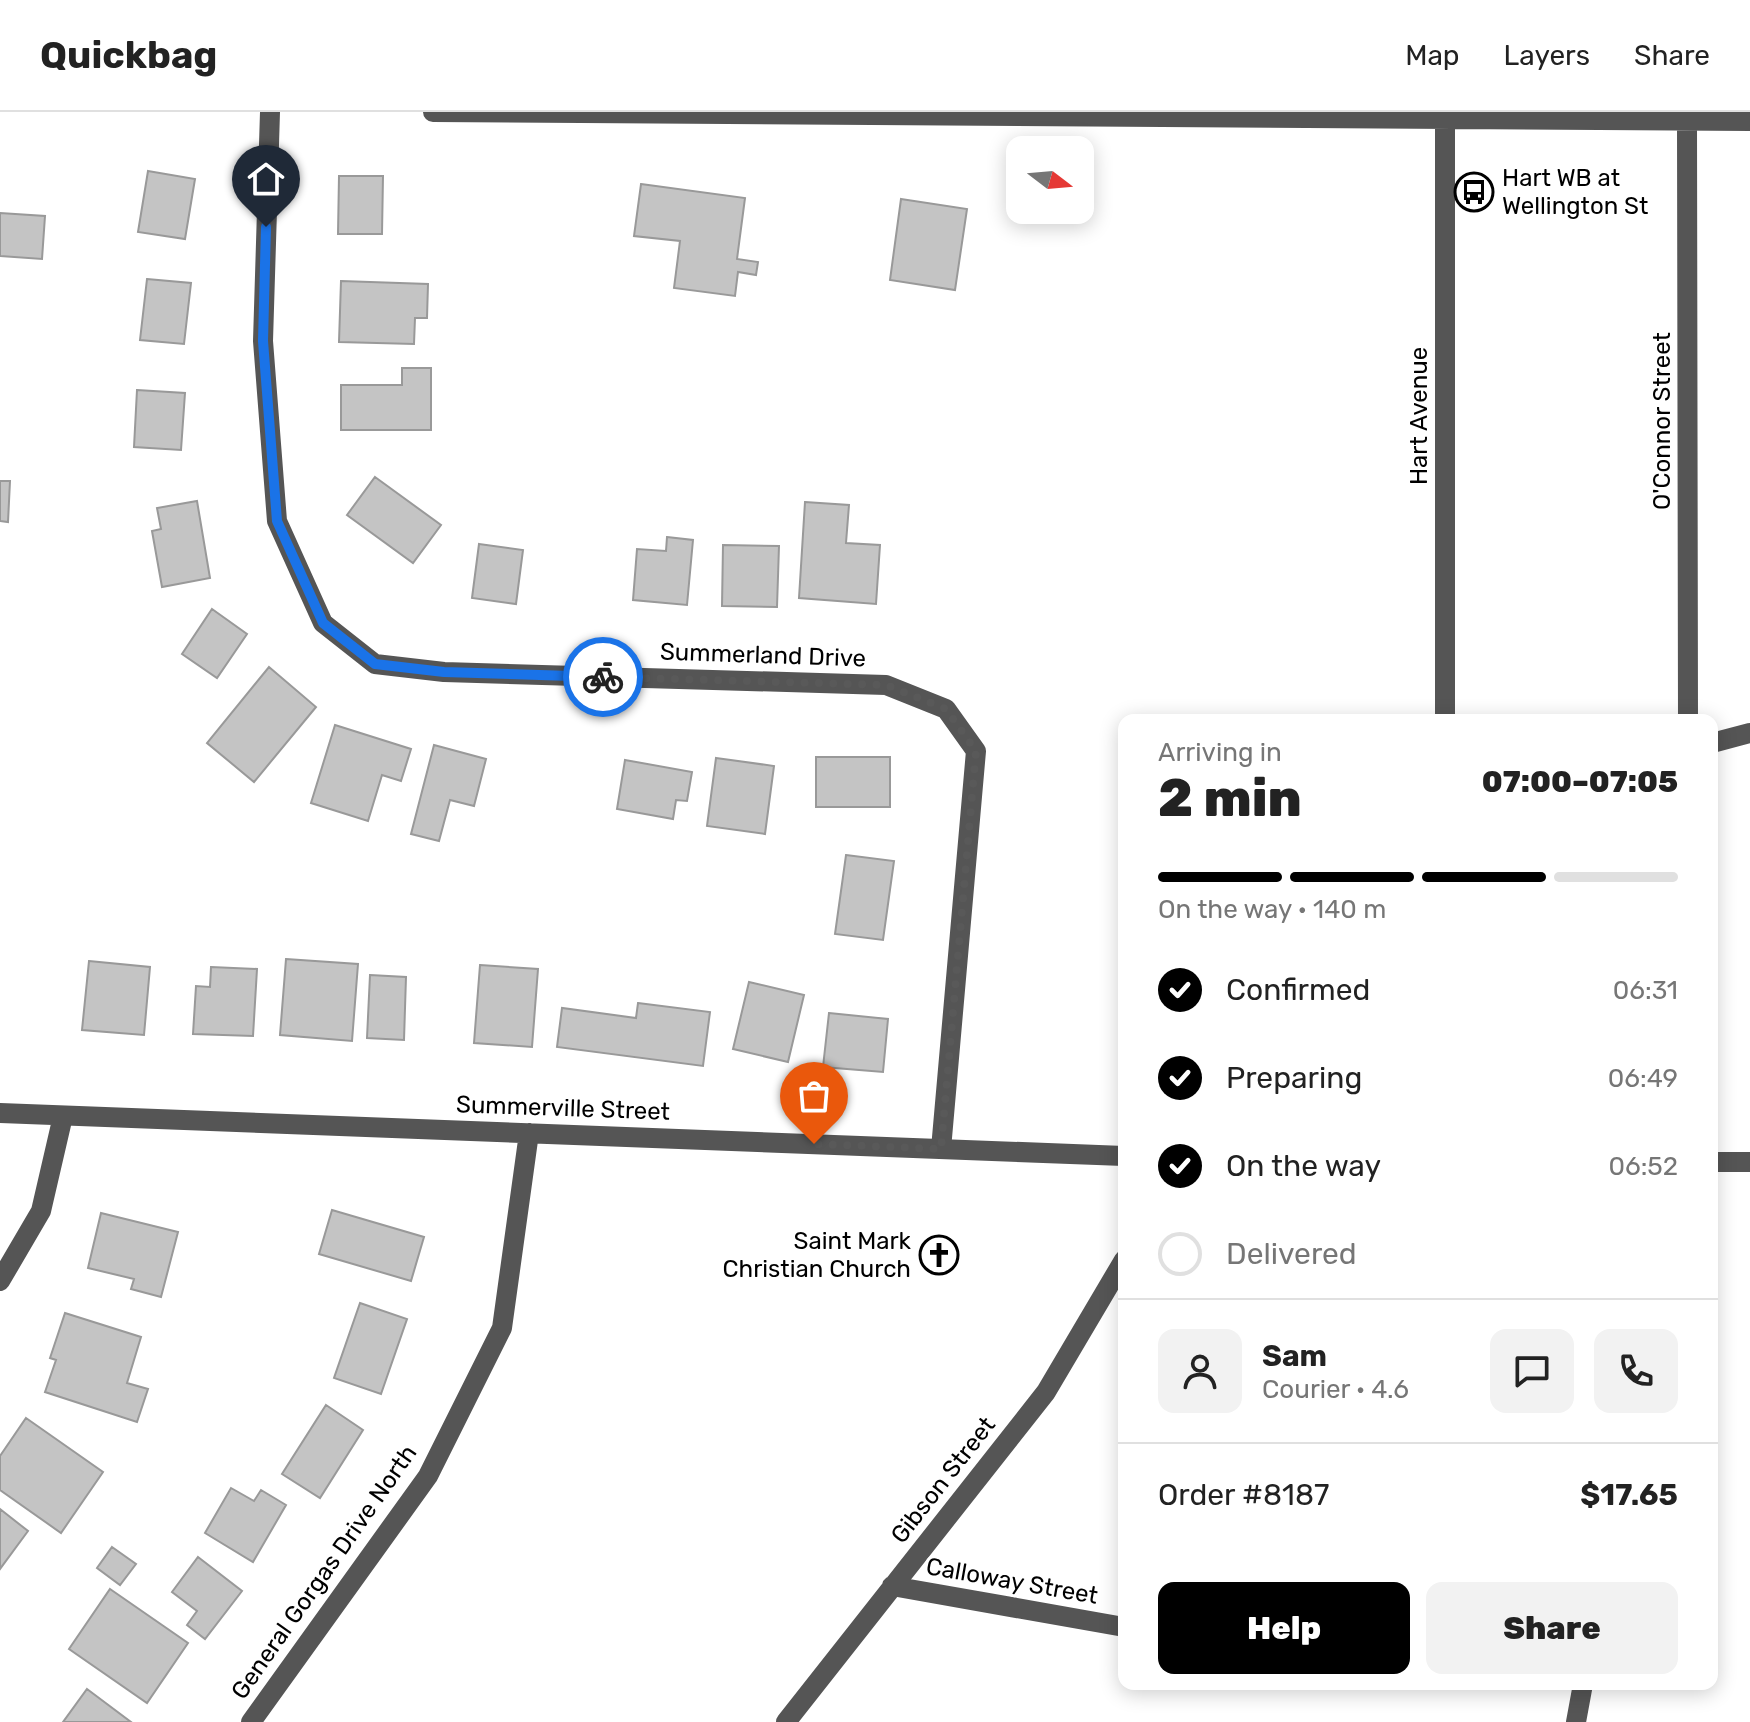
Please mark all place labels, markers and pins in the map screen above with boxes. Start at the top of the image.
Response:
pin [232,145,300,227]
place label: Hart WB at Wellington St [1502,164,1648,220]
bus stop icon: Hart WB at Wellington St [1453,171,1495,213]
pin [780,1062,848,1144]
place label: Saint Mark Christian Church [723,1227,912,1283]
church icon: Saint Mark Christian Church [918,1234,960,1276]

